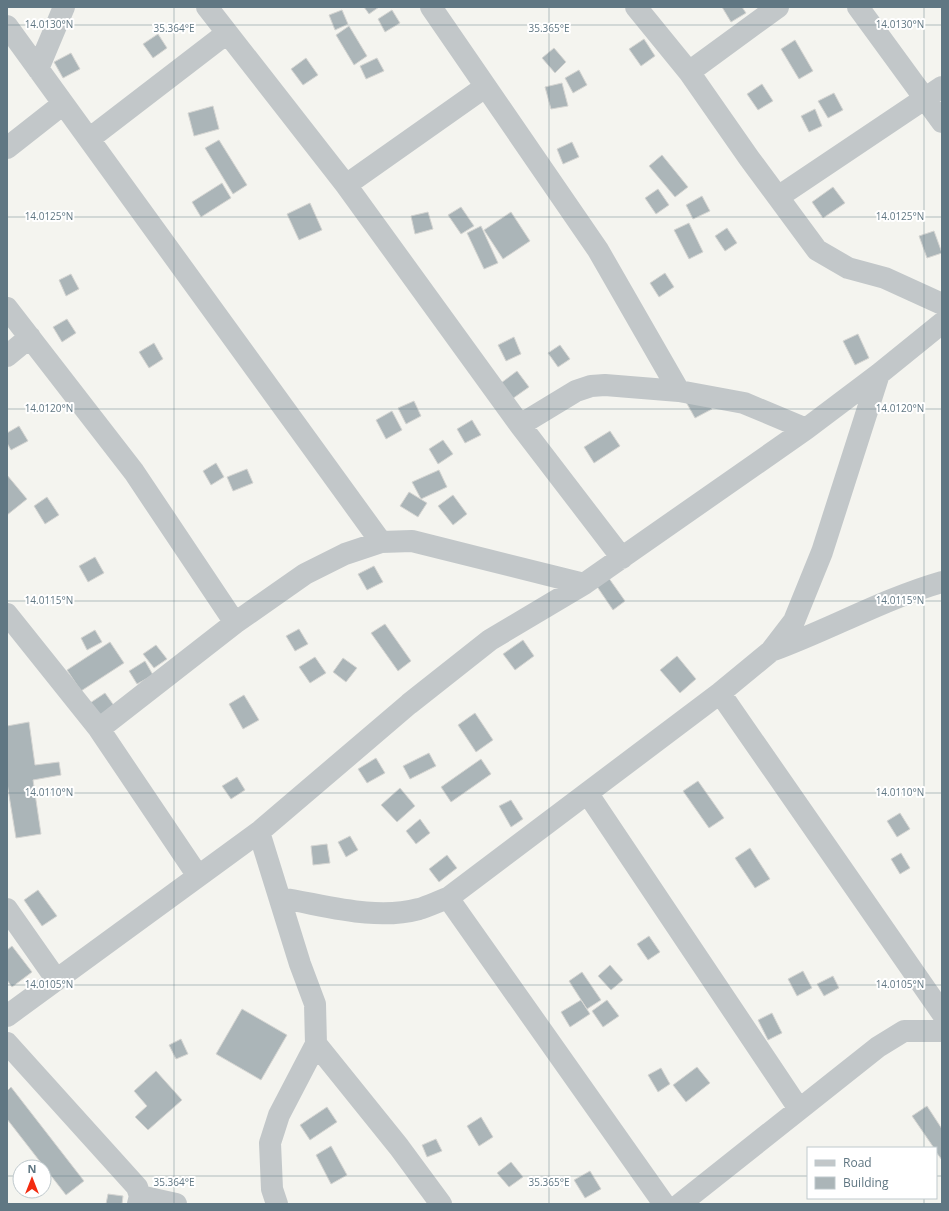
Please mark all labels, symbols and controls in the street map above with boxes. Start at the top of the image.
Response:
text: 14.0130°N [25,17,73,31]
text: 14.0130°N [876,17,924,31]
text: 35.364°E [153,21,195,35]
text: 35.365°E [528,21,570,35]
text: 14.0125°N [25,209,73,223]
text: 14.0125°N [876,209,924,223]
text: 14.0120°N [25,401,73,415]
text: 14.0120°N [876,401,924,415]
text: 14.0115°N [25,593,73,607]
text: 14.0115°N [876,593,924,607]
text: 14.0110°N [25,785,73,799]
text: 14.0110°N [876,785,924,799]
text: 14.0105°N [25,977,73,991]
text: 14.0105°N [876,977,924,991]
legend [807,1147,937,1199]
text: Road [843,1154,872,1171]
north arrow [12,1159,52,1199]
text: N [28,1161,36,1176]
text: Building [843,1174,889,1191]
text: 35.364°E [153,1175,195,1189]
text: 35.365°E [528,1175,570,1189]

